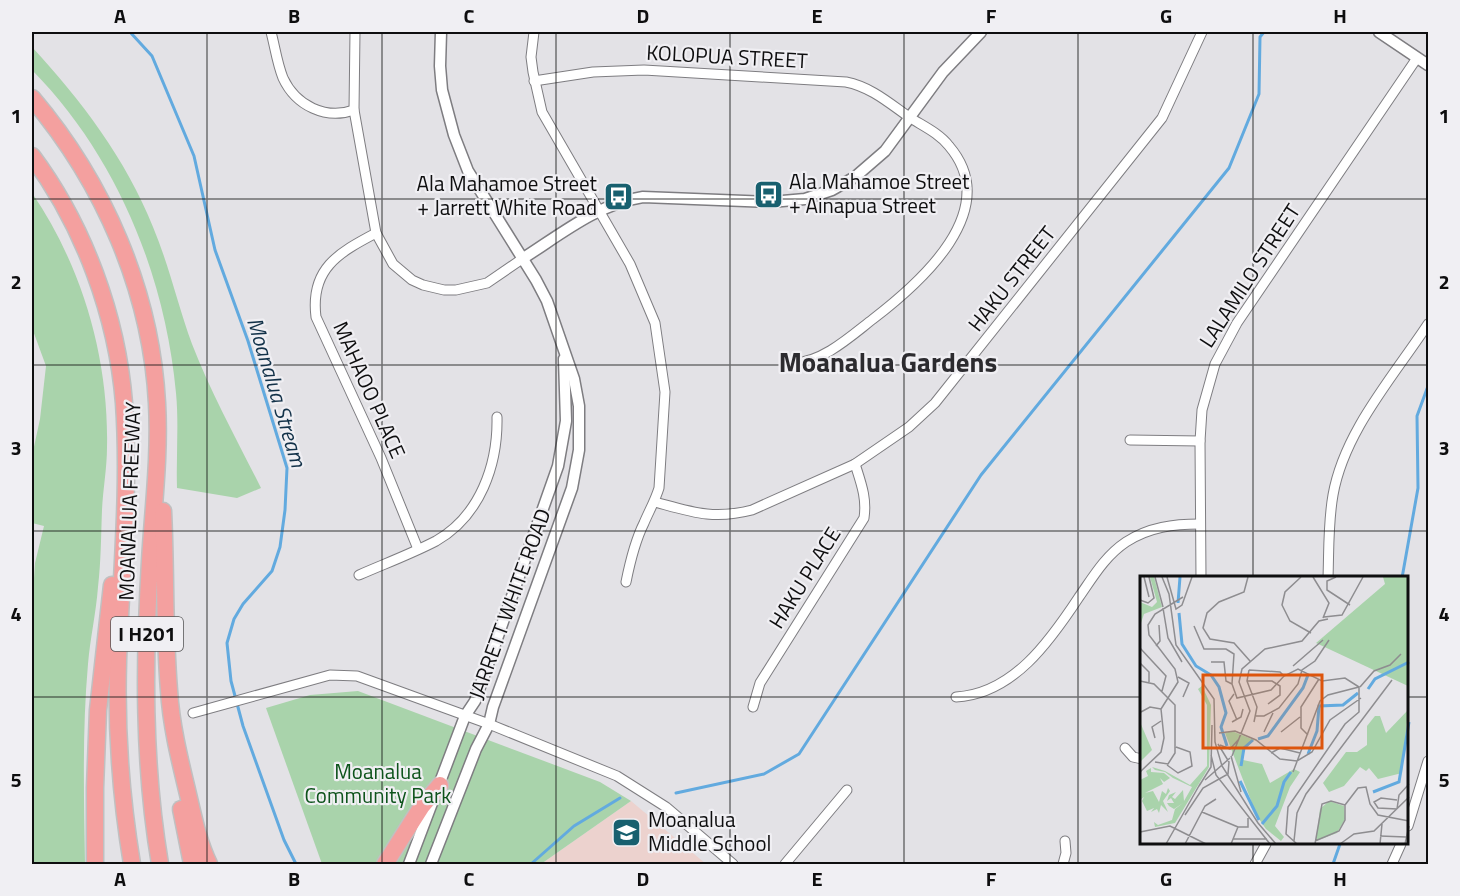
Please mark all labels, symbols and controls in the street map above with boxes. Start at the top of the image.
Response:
text: A [114,0,126,31]
text: B [288,0,300,31]
text: C [464,0,475,31]
text: D [637,0,649,31]
text: E [811,0,823,31]
text: F [986,0,997,31]
text: G [1160,0,1172,31]
text: H [1333,0,1347,31]
street label: KOLOPUA STREET [646,36,809,76]
text: 1 [10,100,22,131]
text: 1 [1438,100,1450,131]
place label: Ala Mahamoe Street + Ainapua Street [789,165,970,221]
place label: Ala Mahamoe Street + Jarrett White Road [417,167,598,223]
bus stop icon: Ala Mahamoe Street + Ainapua Street [752,178,784,210]
bus stop icon: Ala Mahamoe Street + Jarrett White Road [602,180,634,212]
street label: LALAMILO STREET [1191,197,1308,354]
street label: HAKU STREET [960,219,1063,338]
text: 2 [10,266,22,297]
text: 2 [1438,266,1450,297]
water label: Moanalua Stream [238,313,316,472]
street label: MAHAOO PLACE [325,316,414,463]
district label: Moanalua Gardens [779,341,997,382]
street label: MOANALUA FREEWAY [110,400,148,601]
text: 3 [10,432,22,463]
text: 3 [1438,432,1450,463]
street label: JARRETT WHITE ROAD [460,504,558,703]
street label: HAKU PLACE [760,520,848,635]
inset map [1140,576,1409,845]
text: 4 [10,598,22,629]
text: 4 [1438,598,1450,629]
road number: I H201 [111,617,183,651]
park label: Moanalua Community Park [305,755,451,811]
text: 5 [10,764,22,795]
text: 5 [1438,764,1450,795]
place label: Moanalua Middle School [648,803,771,859]
school or university icon: Moanalua Middle School [611,816,643,848]
text: A [114,863,126,894]
text: B [288,863,300,894]
text: C [464,863,475,894]
text: D [637,863,649,894]
text: E [811,863,823,894]
text: F [986,863,997,894]
text: G [1160,863,1172,894]
text: H [1333,863,1347,894]

